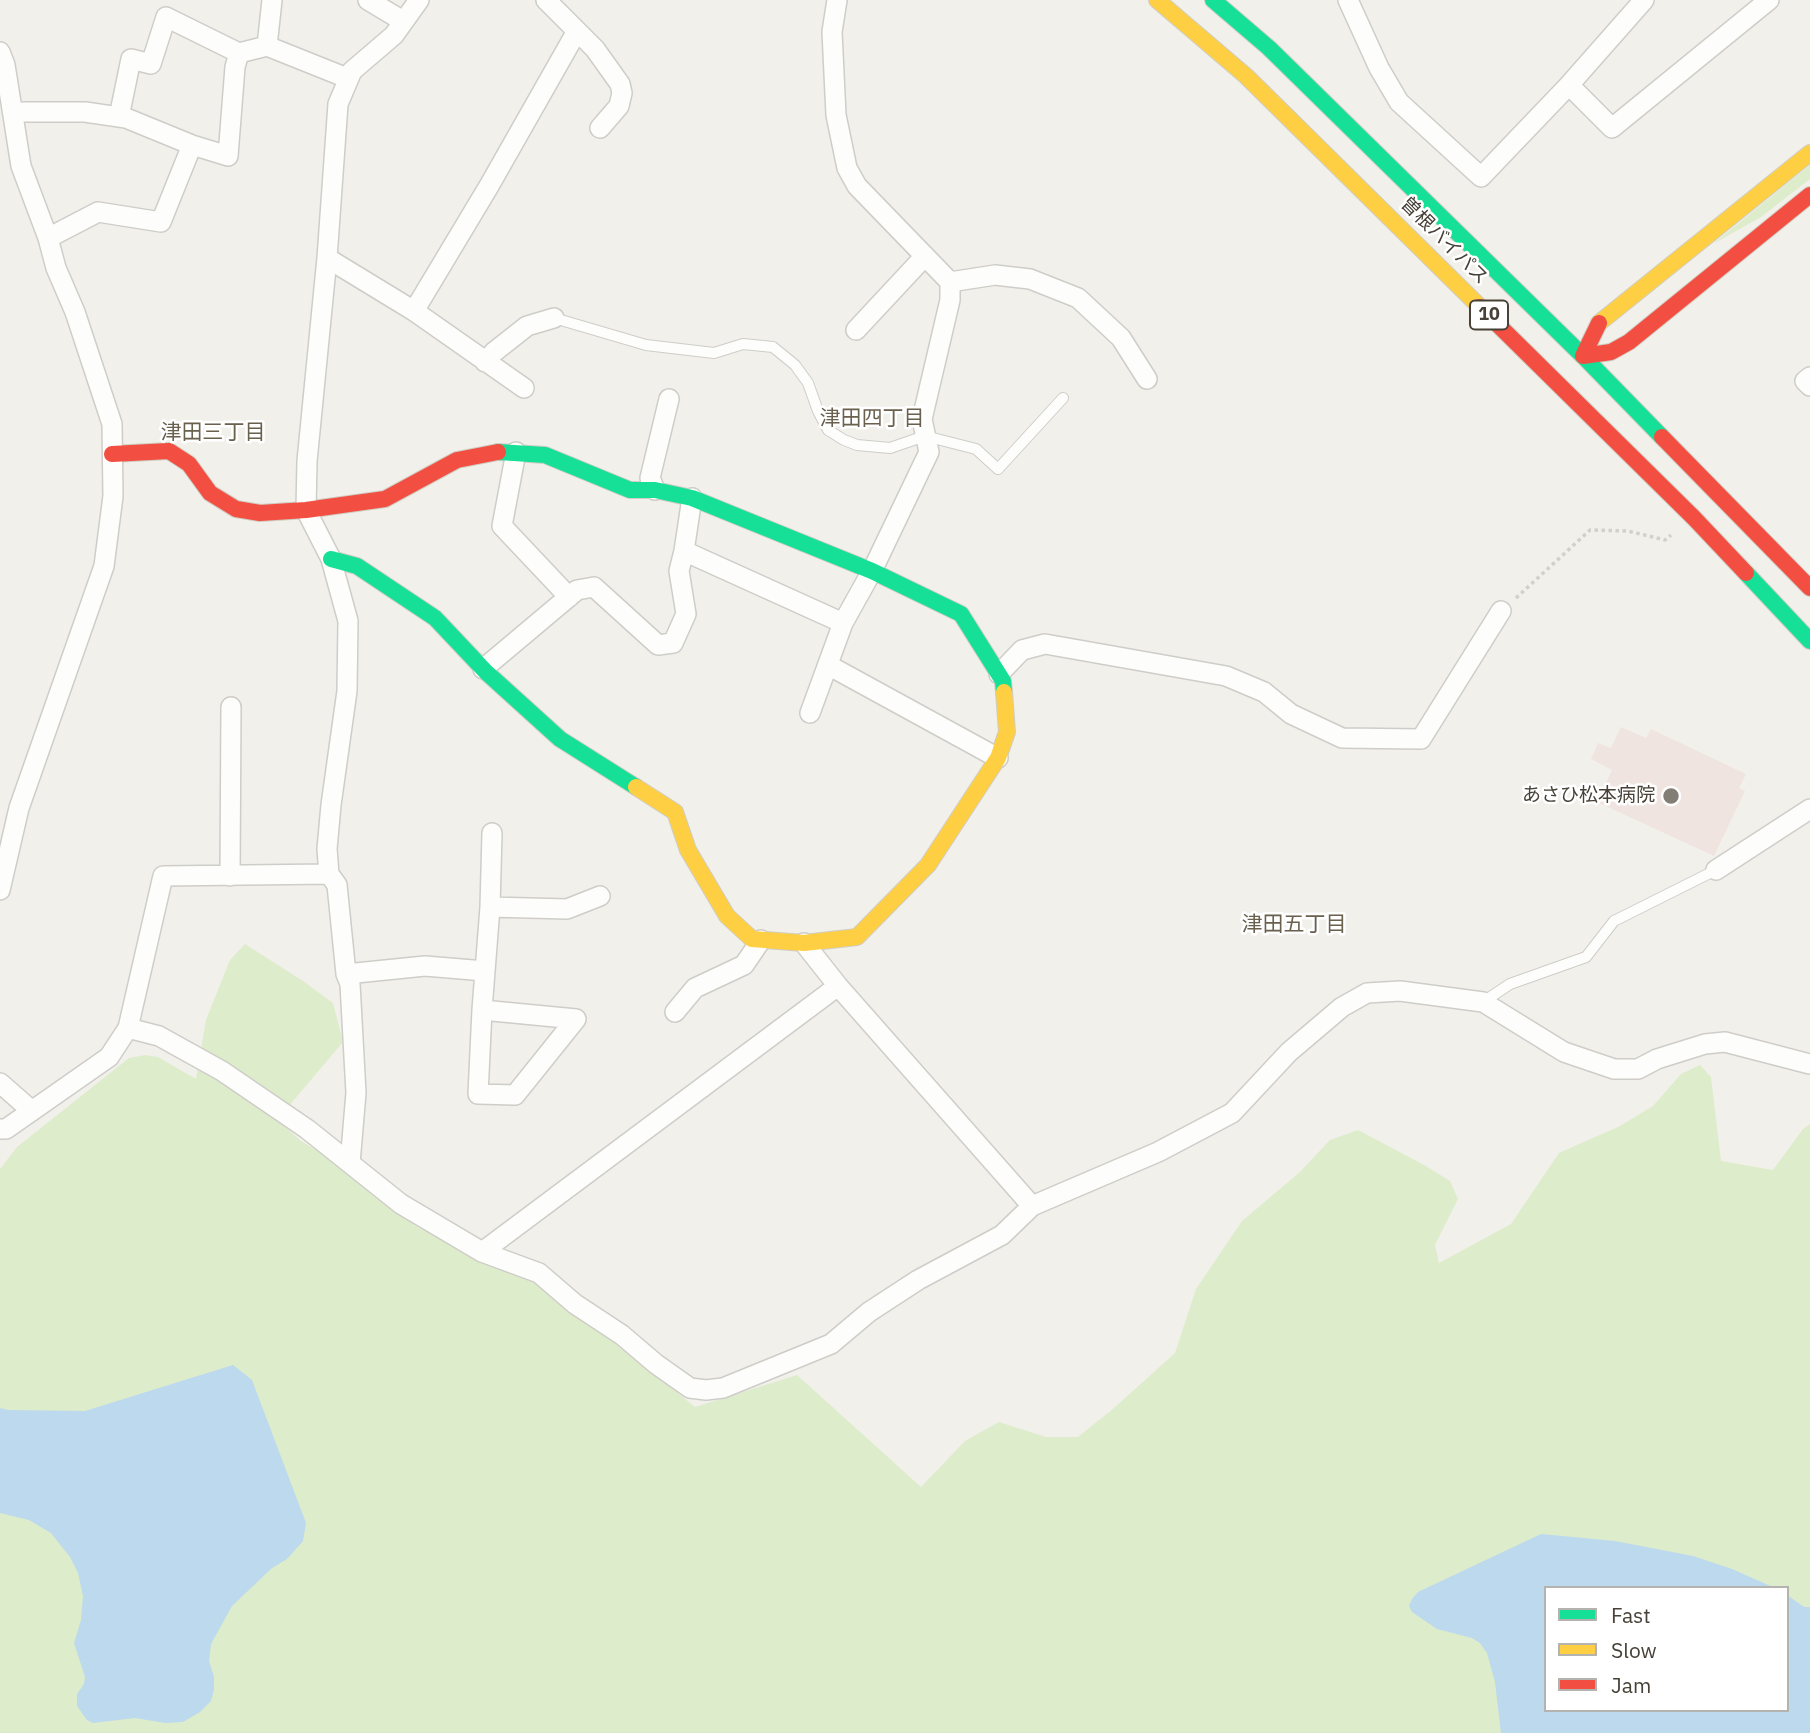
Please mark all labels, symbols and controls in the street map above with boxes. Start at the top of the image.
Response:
street label: 曽根バイパス [1396,193,1492,289]
road number: 10 [1470,300,1508,330]
district label: 津田四丁目 [820,406,924,432]
district label: 津田三丁目 [161,420,265,446]
place label: あさひ松本病院 [1522,785,1655,807]
marker: あさひ松本病院 [1661,786,1681,806]
district label: 津田五丁目 [1242,912,1346,938]
legend [1544,1586,1789,1712]
text: Fast [1611,1601,1651,1629]
text: Slow [1611,1636,1657,1664]
text: Jam [1611,1671,1651,1699]

